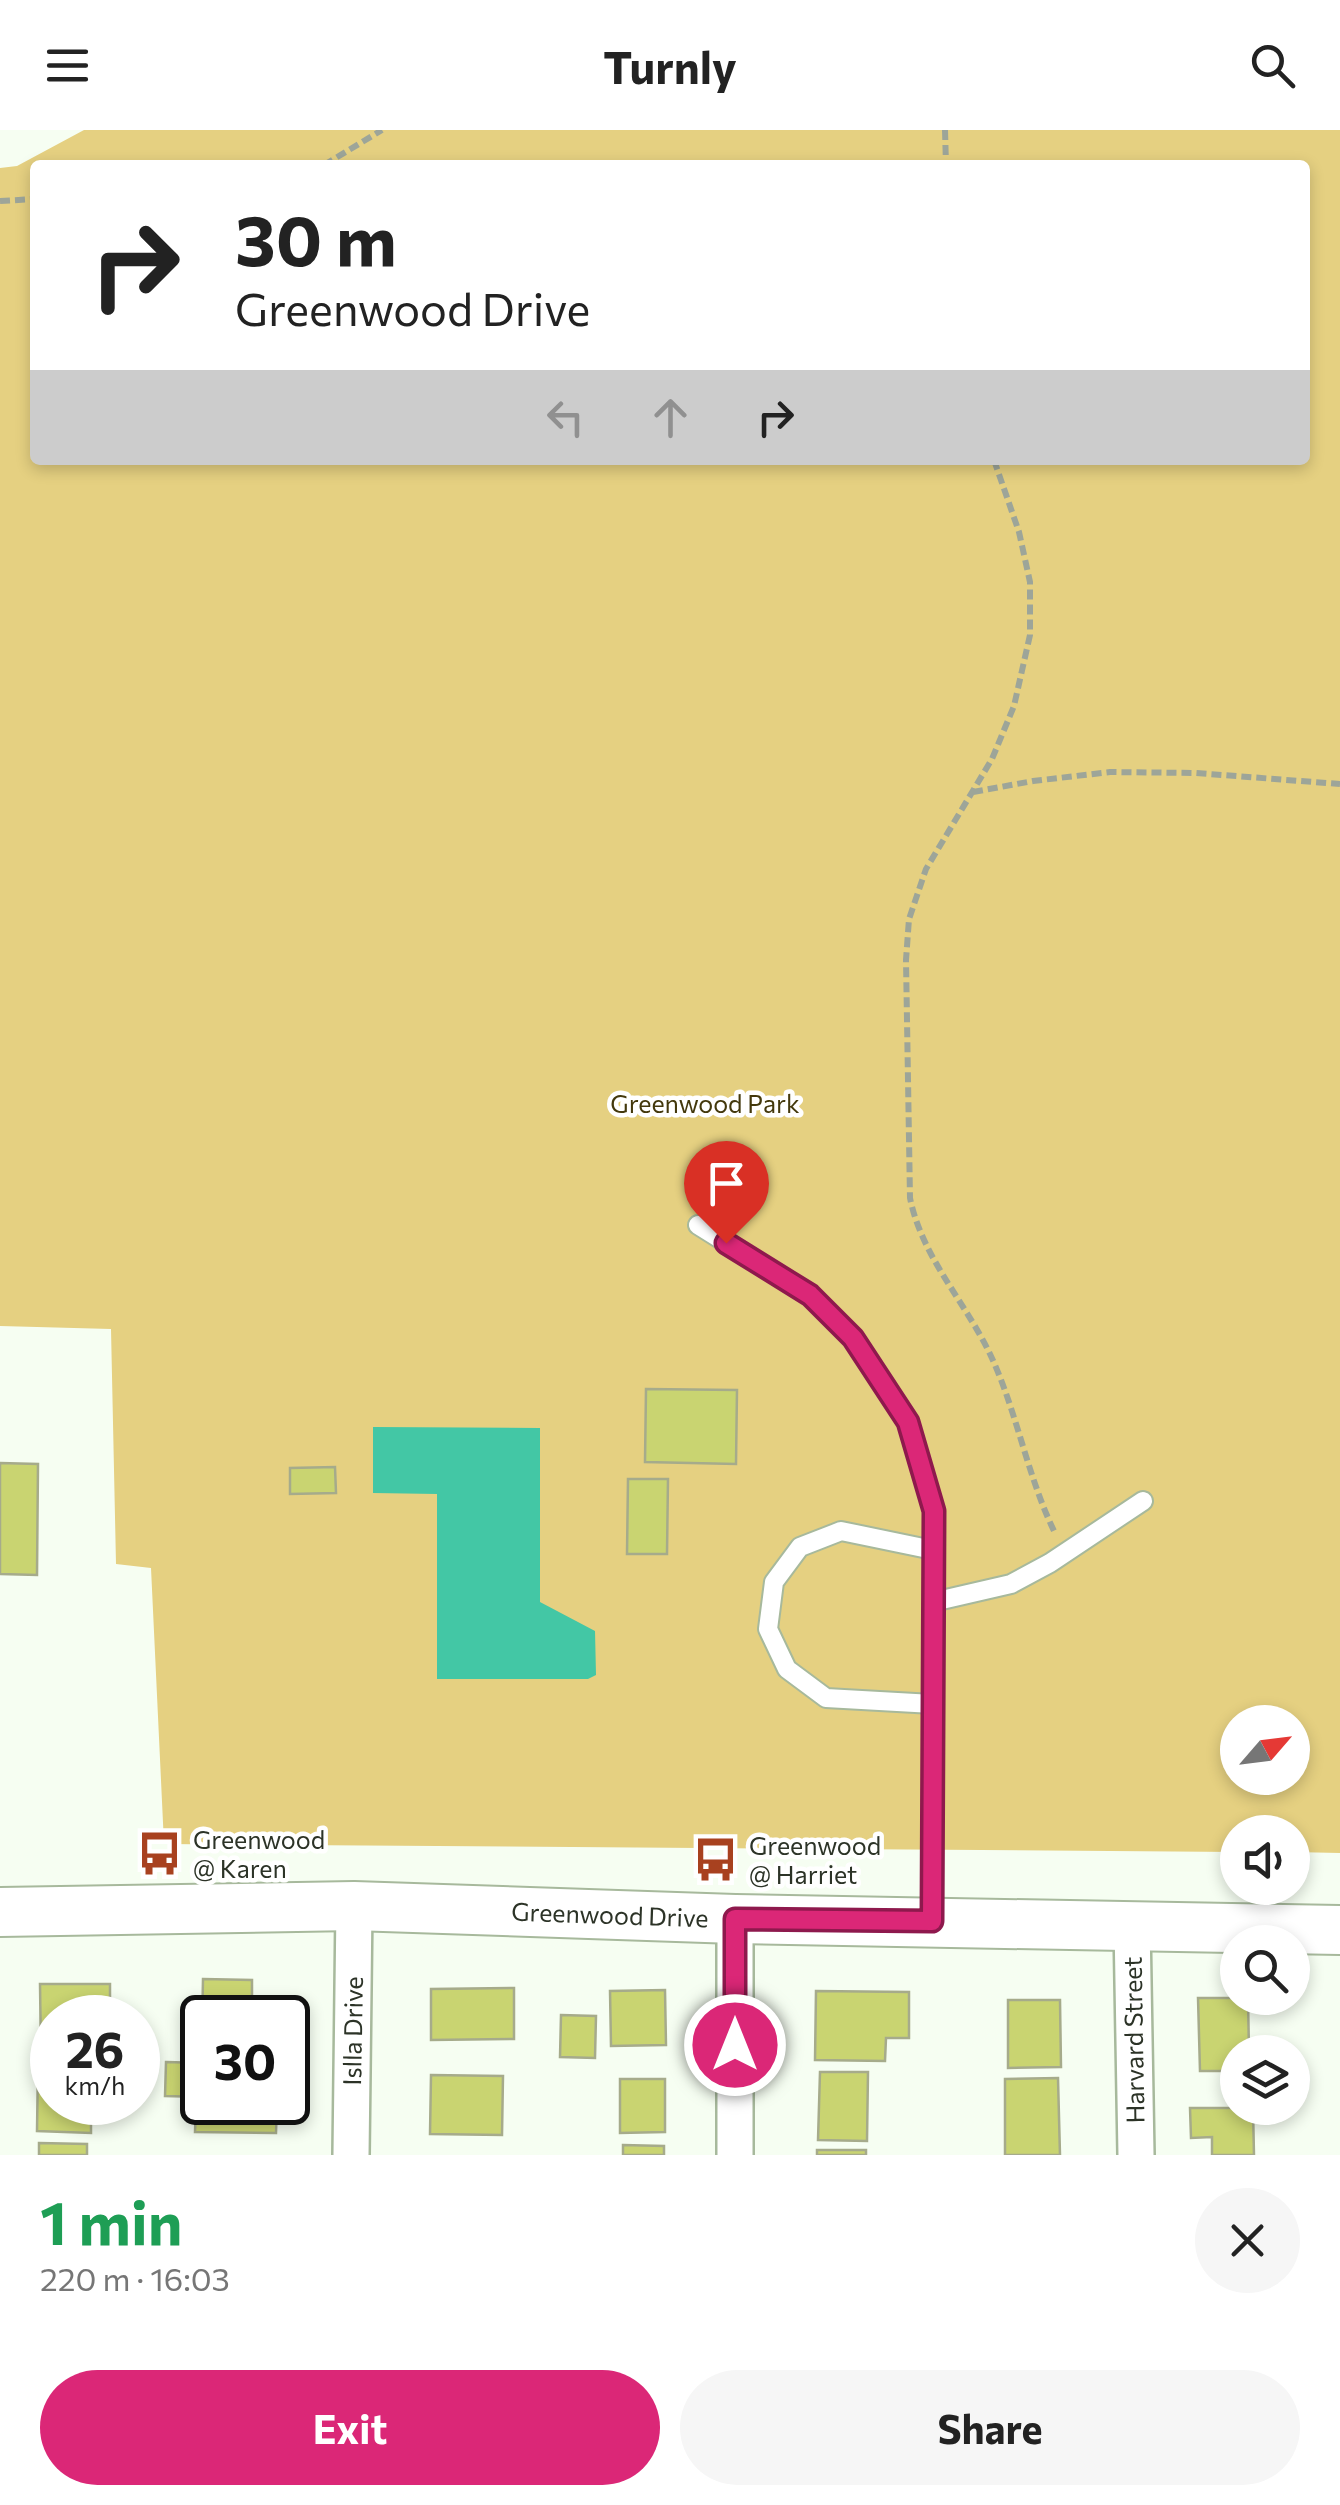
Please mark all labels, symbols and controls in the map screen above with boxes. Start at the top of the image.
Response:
icon: menu [40,38,95,93]
text: Turnly [603,38,737,93]
icon: search [1245,38,1300,93]
text: 30 m [235,195,397,280]
icon: right [70,200,200,330]
text: Greenwood Drive [235,280,590,335]
icon: left [538,390,593,445]
icon: ahead [643,390,698,445]
icon: right [748,390,803,445]
park label: Greenwood Park [610,1088,800,1118]
pin [684,1141,769,1244]
icon: arrive [699,1156,754,1211]
north arrow [1220,1705,1310,1795]
map controls [1220,1705,1310,2125]
button: sound [1220,1815,1310,1905]
place label: Greenwood @ Karen [193,1824,325,1883]
bus stop icon: Greenwood @ Karen [136,1830,184,1878]
place label: Greenwood @ Harriet [749,1830,881,1889]
bus stop icon: Greenwood @ Harriet [692,1836,740,1884]
street label: Greenwood Drive [511,1896,709,1932]
button: search [1220,1925,1310,2015]
street label: Harvard Street [1117,1956,1149,2124]
street label: Islla Drive [336,1976,368,2086]
position arrow [683,1993,787,2097]
speed limit sign: 30 [180,1995,310,2125]
text: 26 [65,2017,124,2078]
button: layers [1220,2035,1310,2125]
text: km/h [65,2070,125,2100]
text: 1 min [40,2184,182,2257]
button: close [1195,2188,1300,2293]
text: 220 m · 16:03 [40,2258,230,2298]
button: Exit [40,2370,660,2485]
button: Share [680,2370,1300,2485]

